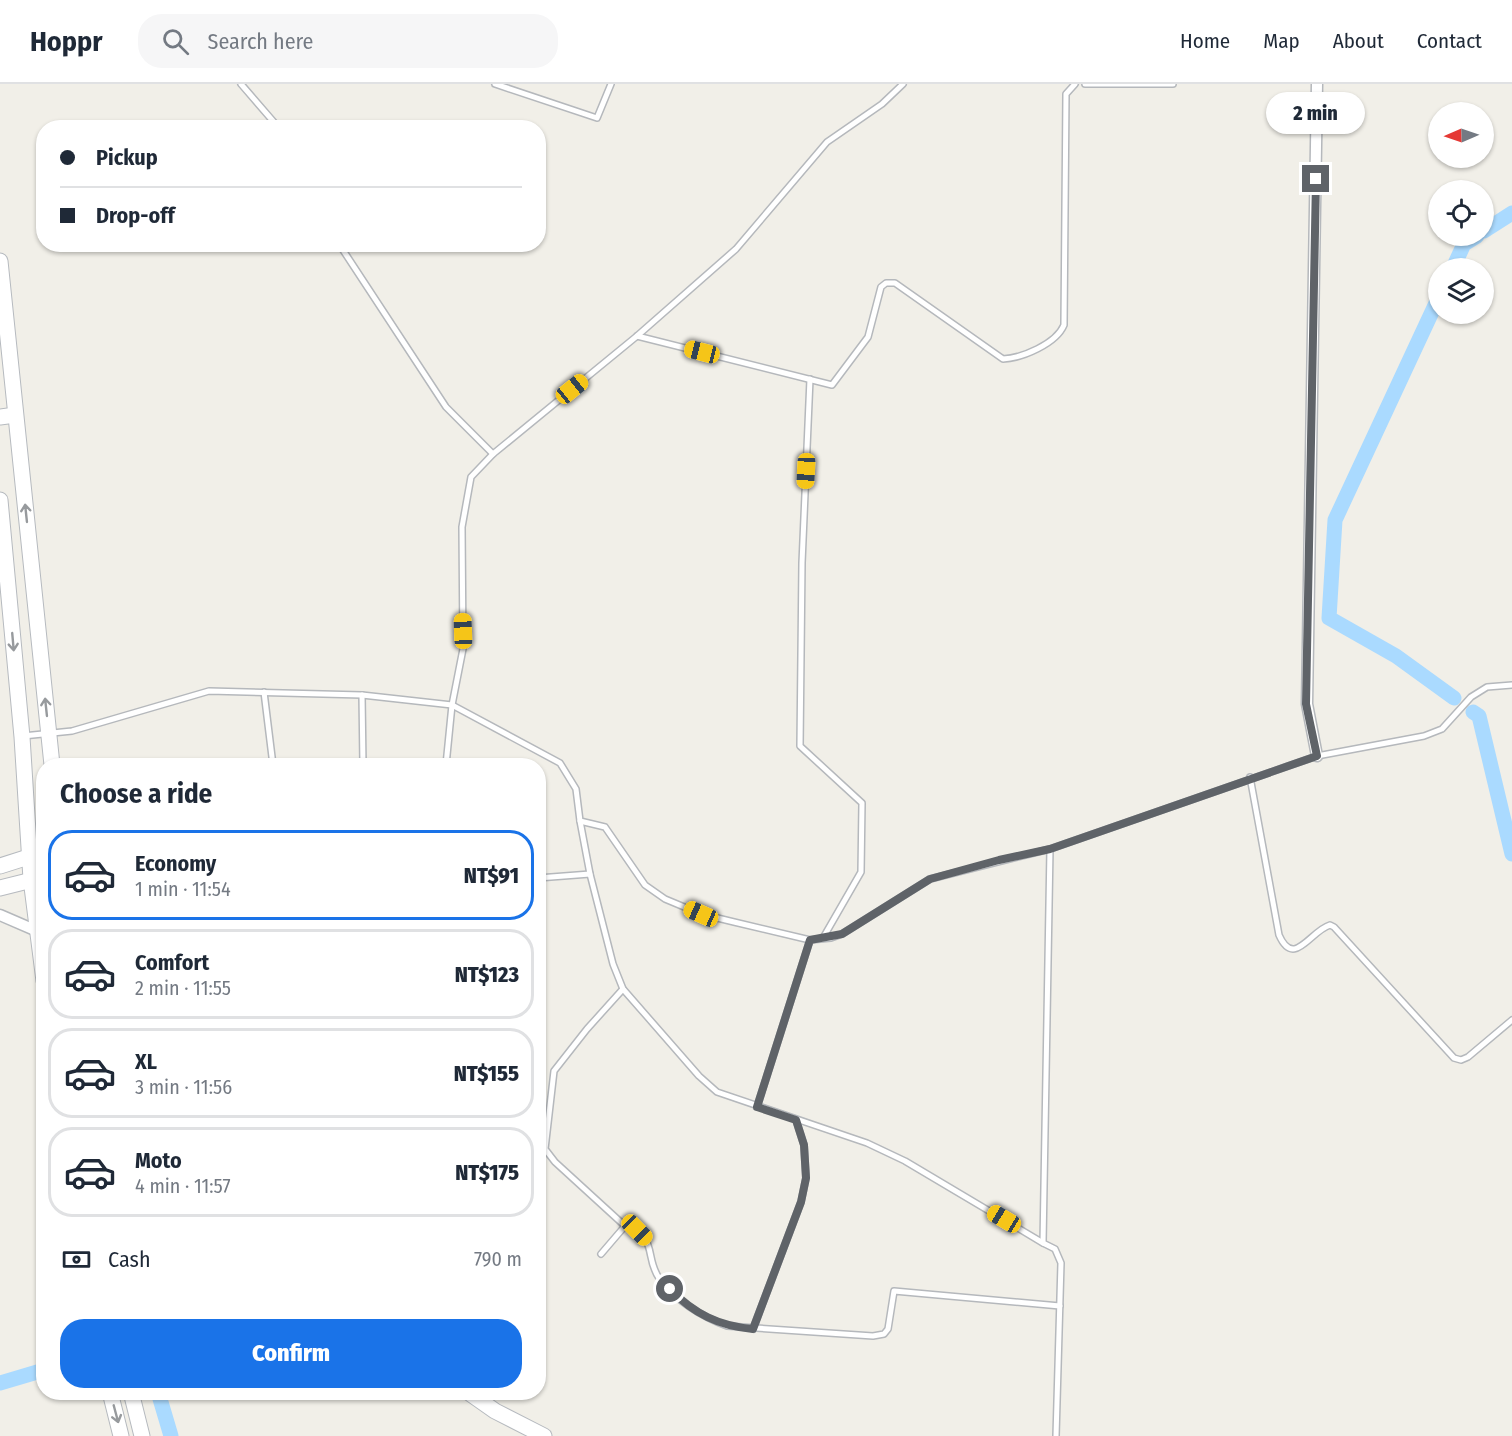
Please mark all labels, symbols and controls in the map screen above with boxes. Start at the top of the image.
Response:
search box [138,14,558,68]
text: Hoppr [30,25,102,58]
icon: search [159,25,192,58]
text: Search here [207,28,313,55]
text: Home [1180,28,1230,54]
text: Map [1263,28,1300,54]
text: About [1333,28,1384,54]
text: Contact [1417,28,1482,54]
callout: 2 min [1266,92,1366,134]
text: 2 min [1293,101,1338,125]
north arrow [1428,102,1494,168]
map controls [1428,102,1494,324]
text: Pickup [96,144,158,171]
route end [1302,165,1329,192]
button: locate [1428,180,1494,246]
text: Drop-off [96,202,175,229]
button: layers [1428,258,1494,324]
car [682,339,722,365]
car [552,371,592,407]
car [796,453,816,489]
one-way arrow [20,503,31,523]
car [453,613,473,649]
one-way arrow [8,632,19,652]
one-way arrow [40,697,51,717]
text: Choose a ride [60,778,212,810]
icon: car [63,848,117,902]
text: Economy [135,850,216,877]
text: NT$91 [464,862,519,889]
text: 1 min · 11:54 [135,877,231,901]
car [681,898,721,930]
icon: car [63,947,117,1001]
text: Comfort [135,949,209,976]
text: NT$123 [455,961,519,988]
text: 2 min · 11:55 [135,976,231,1000]
icon: car [63,1046,117,1100]
text: XL [135,1048,157,1075]
text: NT$155 [454,1060,519,1087]
text: 3 min · 11:56 [135,1075,232,1099]
icon: car [63,1145,117,1199]
text: Moto [135,1147,182,1174]
text: NT$175 [455,1159,519,1186]
text: 4 min · 11:57 [135,1174,230,1198]
car [984,1202,1024,1236]
car [618,1211,656,1249]
icon: cash [60,1243,93,1276]
text: Cash [108,1246,151,1273]
text: 790 m [474,1247,522,1271]
route start [656,1275,683,1302]
button: Confirm [60,1319,522,1388]
one-way arrow [110,1404,122,1423]

